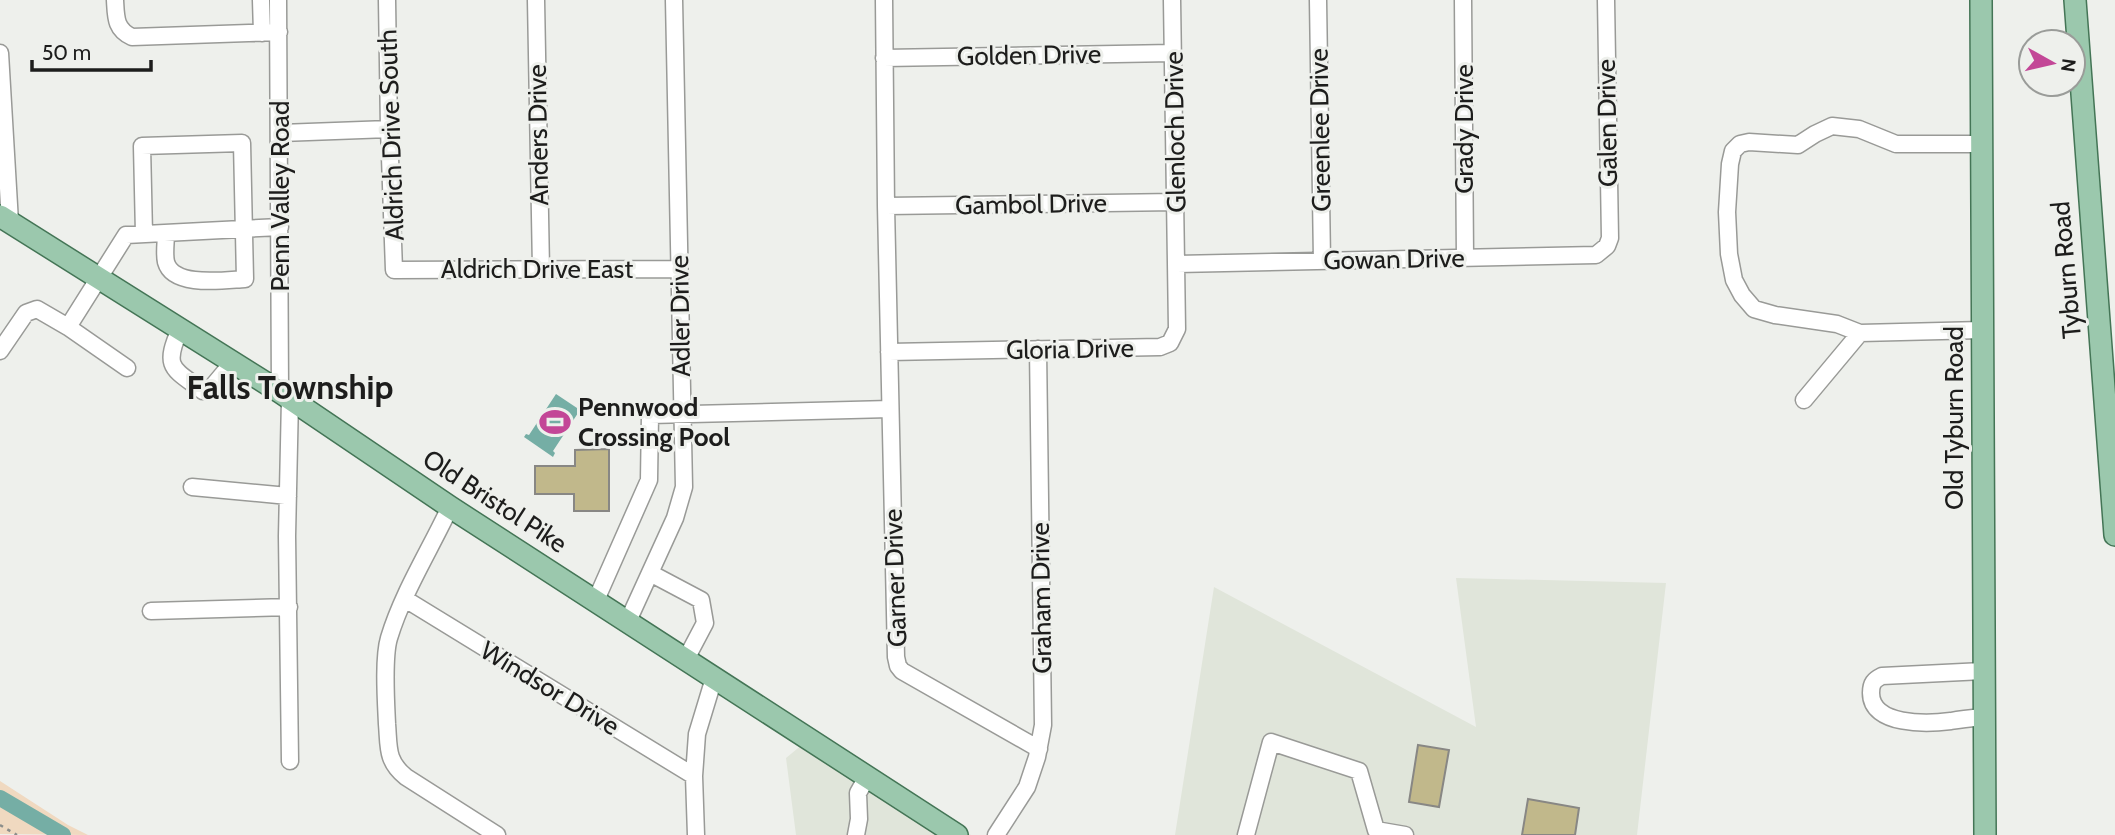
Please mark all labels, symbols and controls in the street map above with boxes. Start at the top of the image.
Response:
scale bar [32,28,150,72]
north arrow [2017,28,2087,98]
street label: Aldrich Drive South [371,29,411,241]
street label: Golden Drive [957,38,1101,72]
text: 50 m [42,40,91,65]
street label: Greenlee Drive [1303,48,1337,212]
street label: Glenloch Drive [1158,51,1192,213]
text: N [2056,57,2081,74]
street label: Galen Drive [1590,59,1624,187]
street label: Anders Drive [521,64,555,206]
street label: Grady Drive [1448,64,1480,194]
street label: Penn Valley Road [264,101,296,291]
street label: Gambol Drive [955,187,1107,221]
street label: Tyburn Road [2044,200,2088,340]
street label: Gowan Drive [1323,242,1465,276]
street label: Aldrich Drive East [441,253,633,285]
street label: Adler Drive [663,255,697,377]
street label: Old Tyburn Road [1938,326,1970,510]
street label: Gloria Drive [1006,332,1134,366]
district label: Falls Township [187,367,393,407]
place label: Pennwood Crossing Pool [578,391,730,453]
sports icon: Pennwood Crossing Pool [538,405,572,439]
street label: Old Bristol Pike [417,442,573,560]
street label: Garner Drive [877,508,913,648]
street label: Graham Drive [1024,522,1058,674]
street label: Windsor Drive [475,634,625,742]

